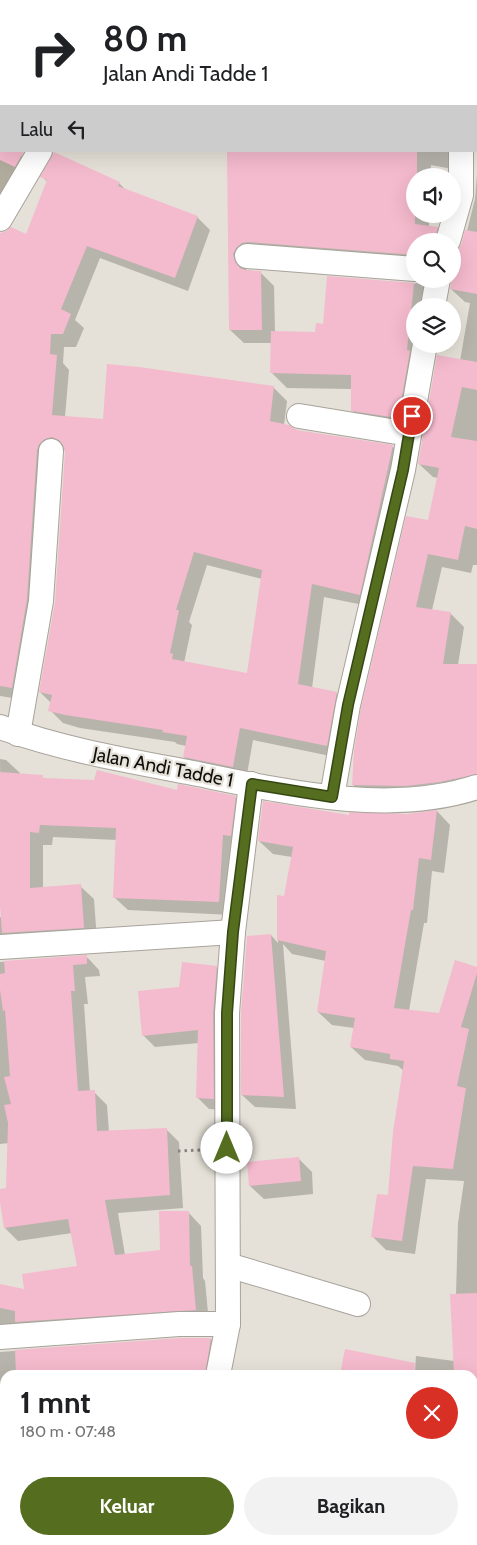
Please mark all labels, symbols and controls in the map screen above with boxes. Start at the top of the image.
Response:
text: 80 m [103,17,187,60]
icon: right [20,20,85,85]
text: Jalan Andi Tadde 1 [103,60,268,87]
icon: left [63,115,91,143]
text: Lalu [20,118,53,141]
map controls [406,168,461,353]
button: sound [406,168,461,223]
button: search [406,233,461,288]
button: layers [406,298,461,353]
pin [391,395,433,437]
icon: arrive [398,402,426,430]
street label: Jalan Andi Tadde 1 [90,742,235,792]
position arrow [200,1121,252,1173]
text: 1 mnt [20,1384,91,1421]
button: close [406,1387,458,1439]
text: 180 m · 07:48 [20,1422,116,1441]
button: Keluar [20,1477,234,1535]
button: Bagikan [244,1477,458,1535]

